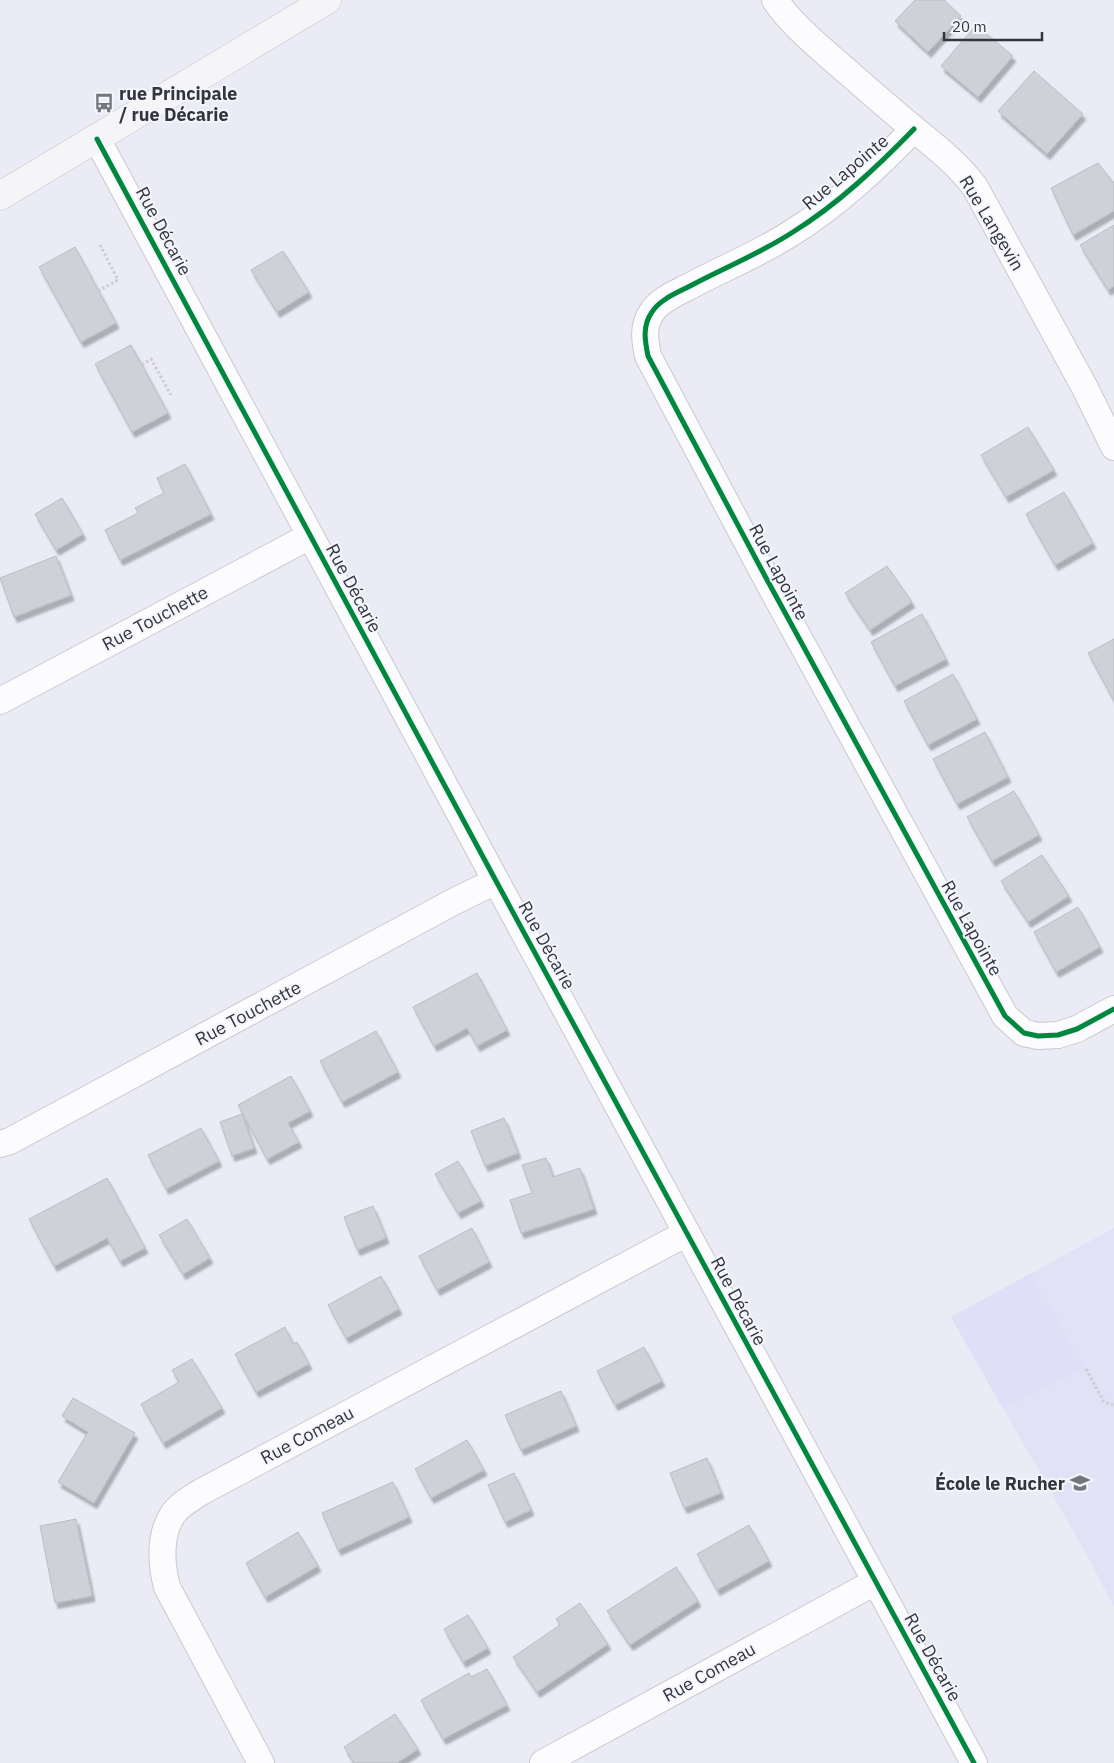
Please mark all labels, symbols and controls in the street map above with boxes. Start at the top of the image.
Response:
scale bar [944,10,1042,42]
text: 20 m [952,17,987,36]
place label: rue Principale / rue Décarie [119,82,237,126]
bus stop icon: rue Principale / rue Décarie [93,92,115,114]
street label: Rue Lapointe [797,129,893,215]
street label: Rue Langevin [954,171,1030,275]
street label: Rue Décarie [131,183,197,280]
street label: Rue Lapointe [744,520,814,624]
street label: Rue Décarie [321,540,387,637]
street label: Rue Touchette [98,580,212,656]
street label: Rue Lapointe [936,876,1008,980]
street label: Rue Décarie [513,897,581,993]
street label: Rue Touchette [191,975,305,1051]
street label: Rue Décarie [706,1253,772,1350]
street label: Rue Comeau [256,1401,358,1469]
place label: École le Rucher [935,1471,1065,1495]
school or university icon: École le Rucher [1069,1472,1091,1494]
street label: Rue Décarie [899,1609,967,1705]
street label: Rue Comeau [659,1637,759,1707]

